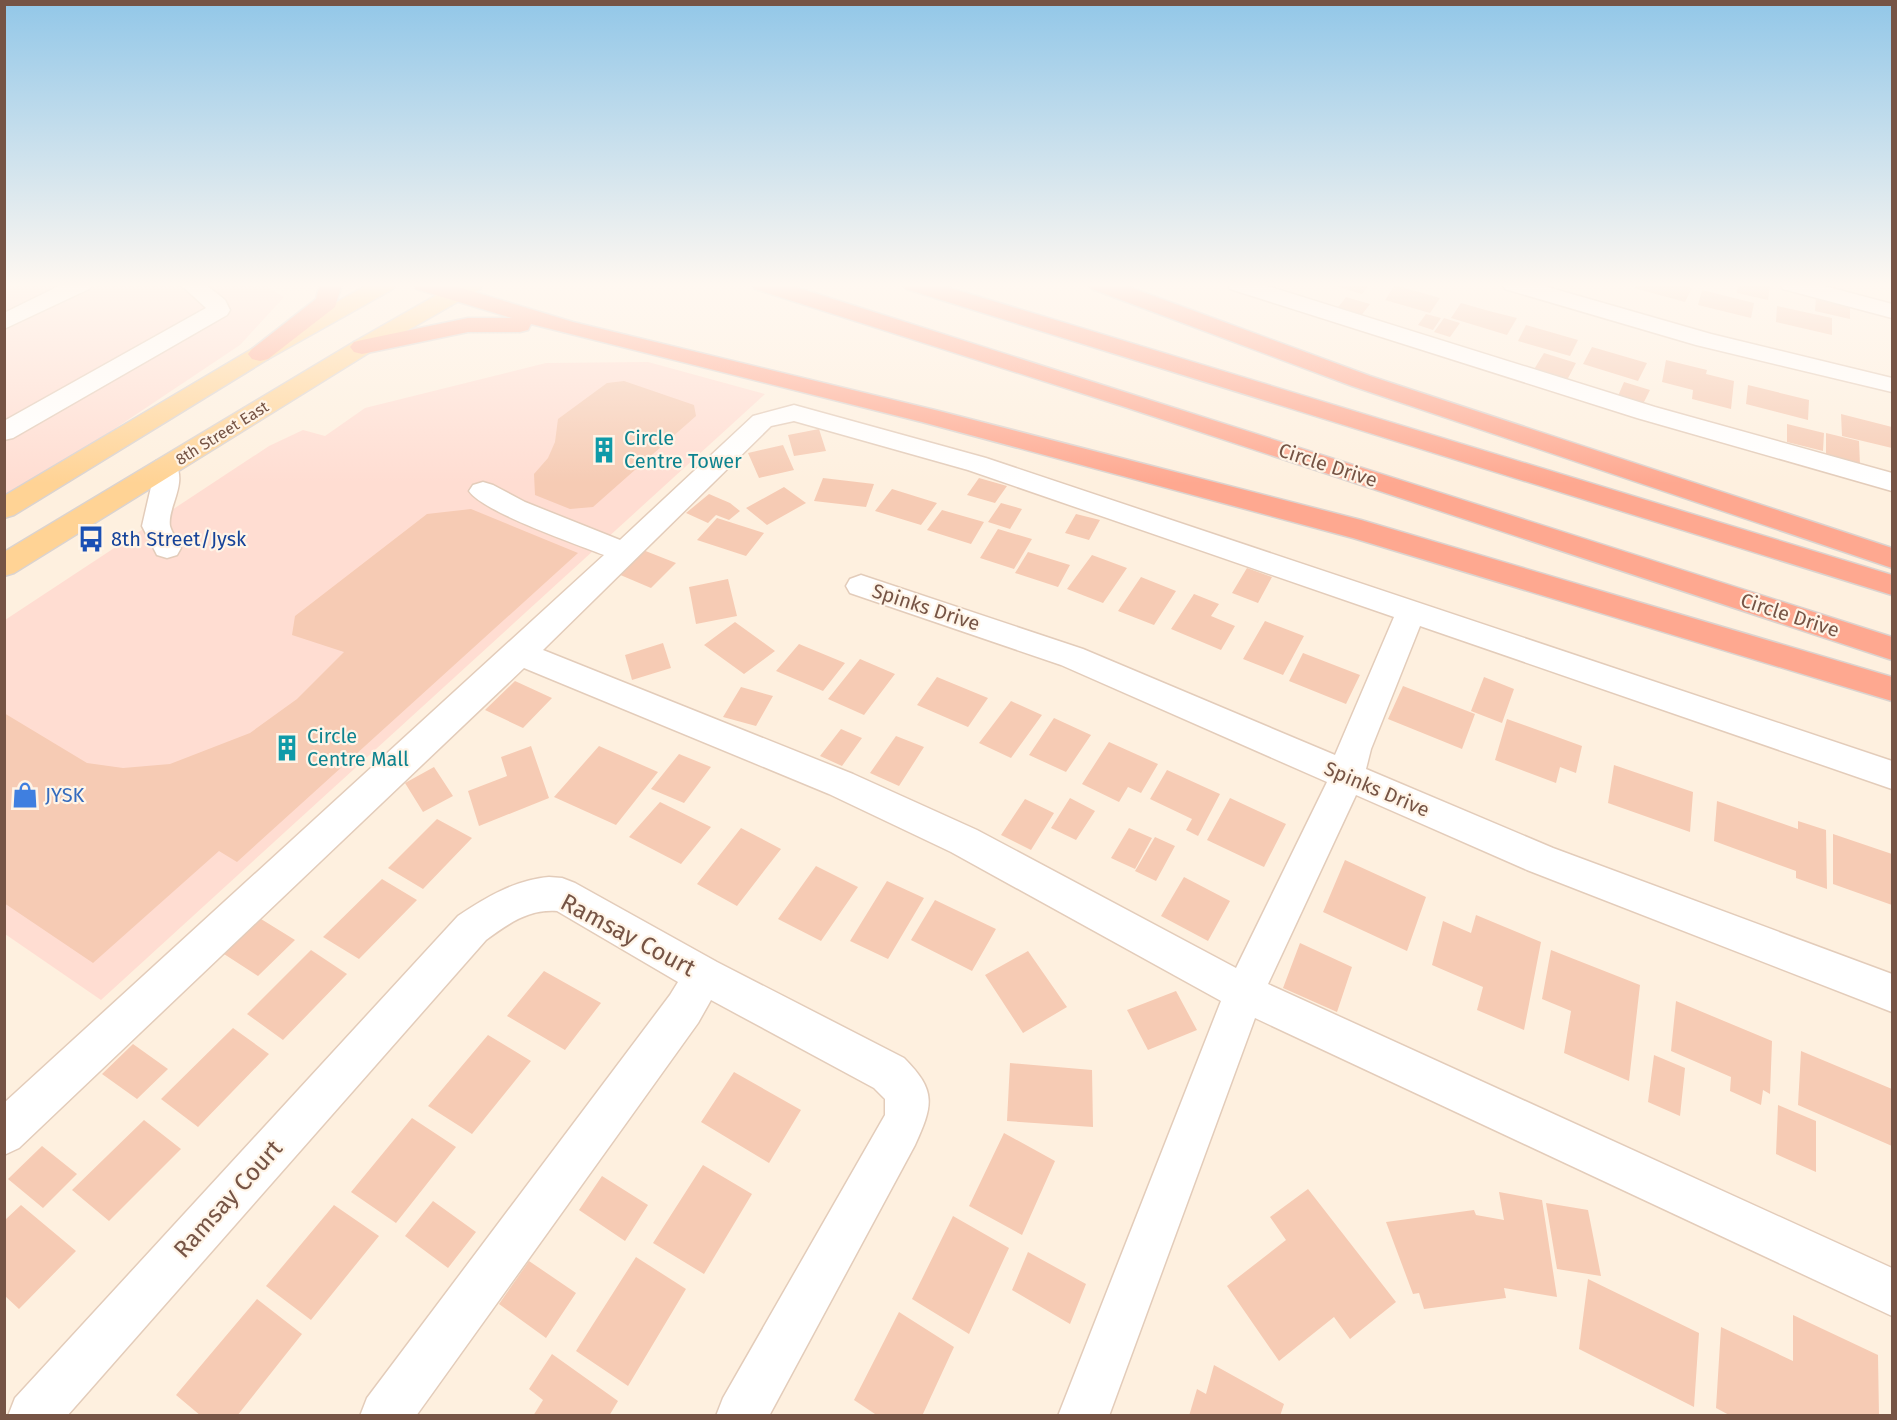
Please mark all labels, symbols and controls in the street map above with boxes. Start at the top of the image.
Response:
street label: 8th Street East [172,397,272,469]
place label: Circle Centre Tower [624,426,742,473]
building icon: Circle Centre Tower [589,435,619,465]
street label: Circle Drive [1276,438,1380,492]
bus stop icon: 8th Street/Jysk [76,524,106,554]
place label: 8th Street/Jysk [111,527,247,551]
street label: Spinks Drive [869,578,983,636]
street label: Circle Drive [1738,588,1842,642]
place label: Circle Centre Mall [307,724,409,771]
building icon: Circle Centre Mall [272,733,302,763]
street label: Spinks Drive [1321,756,1433,822]
shop icon: JYSK [10,780,40,810]
place label: JYSK [45,783,85,807]
street label: Ramsay Court [556,888,700,982]
street label: Ramsay Court [168,1134,288,1264]

